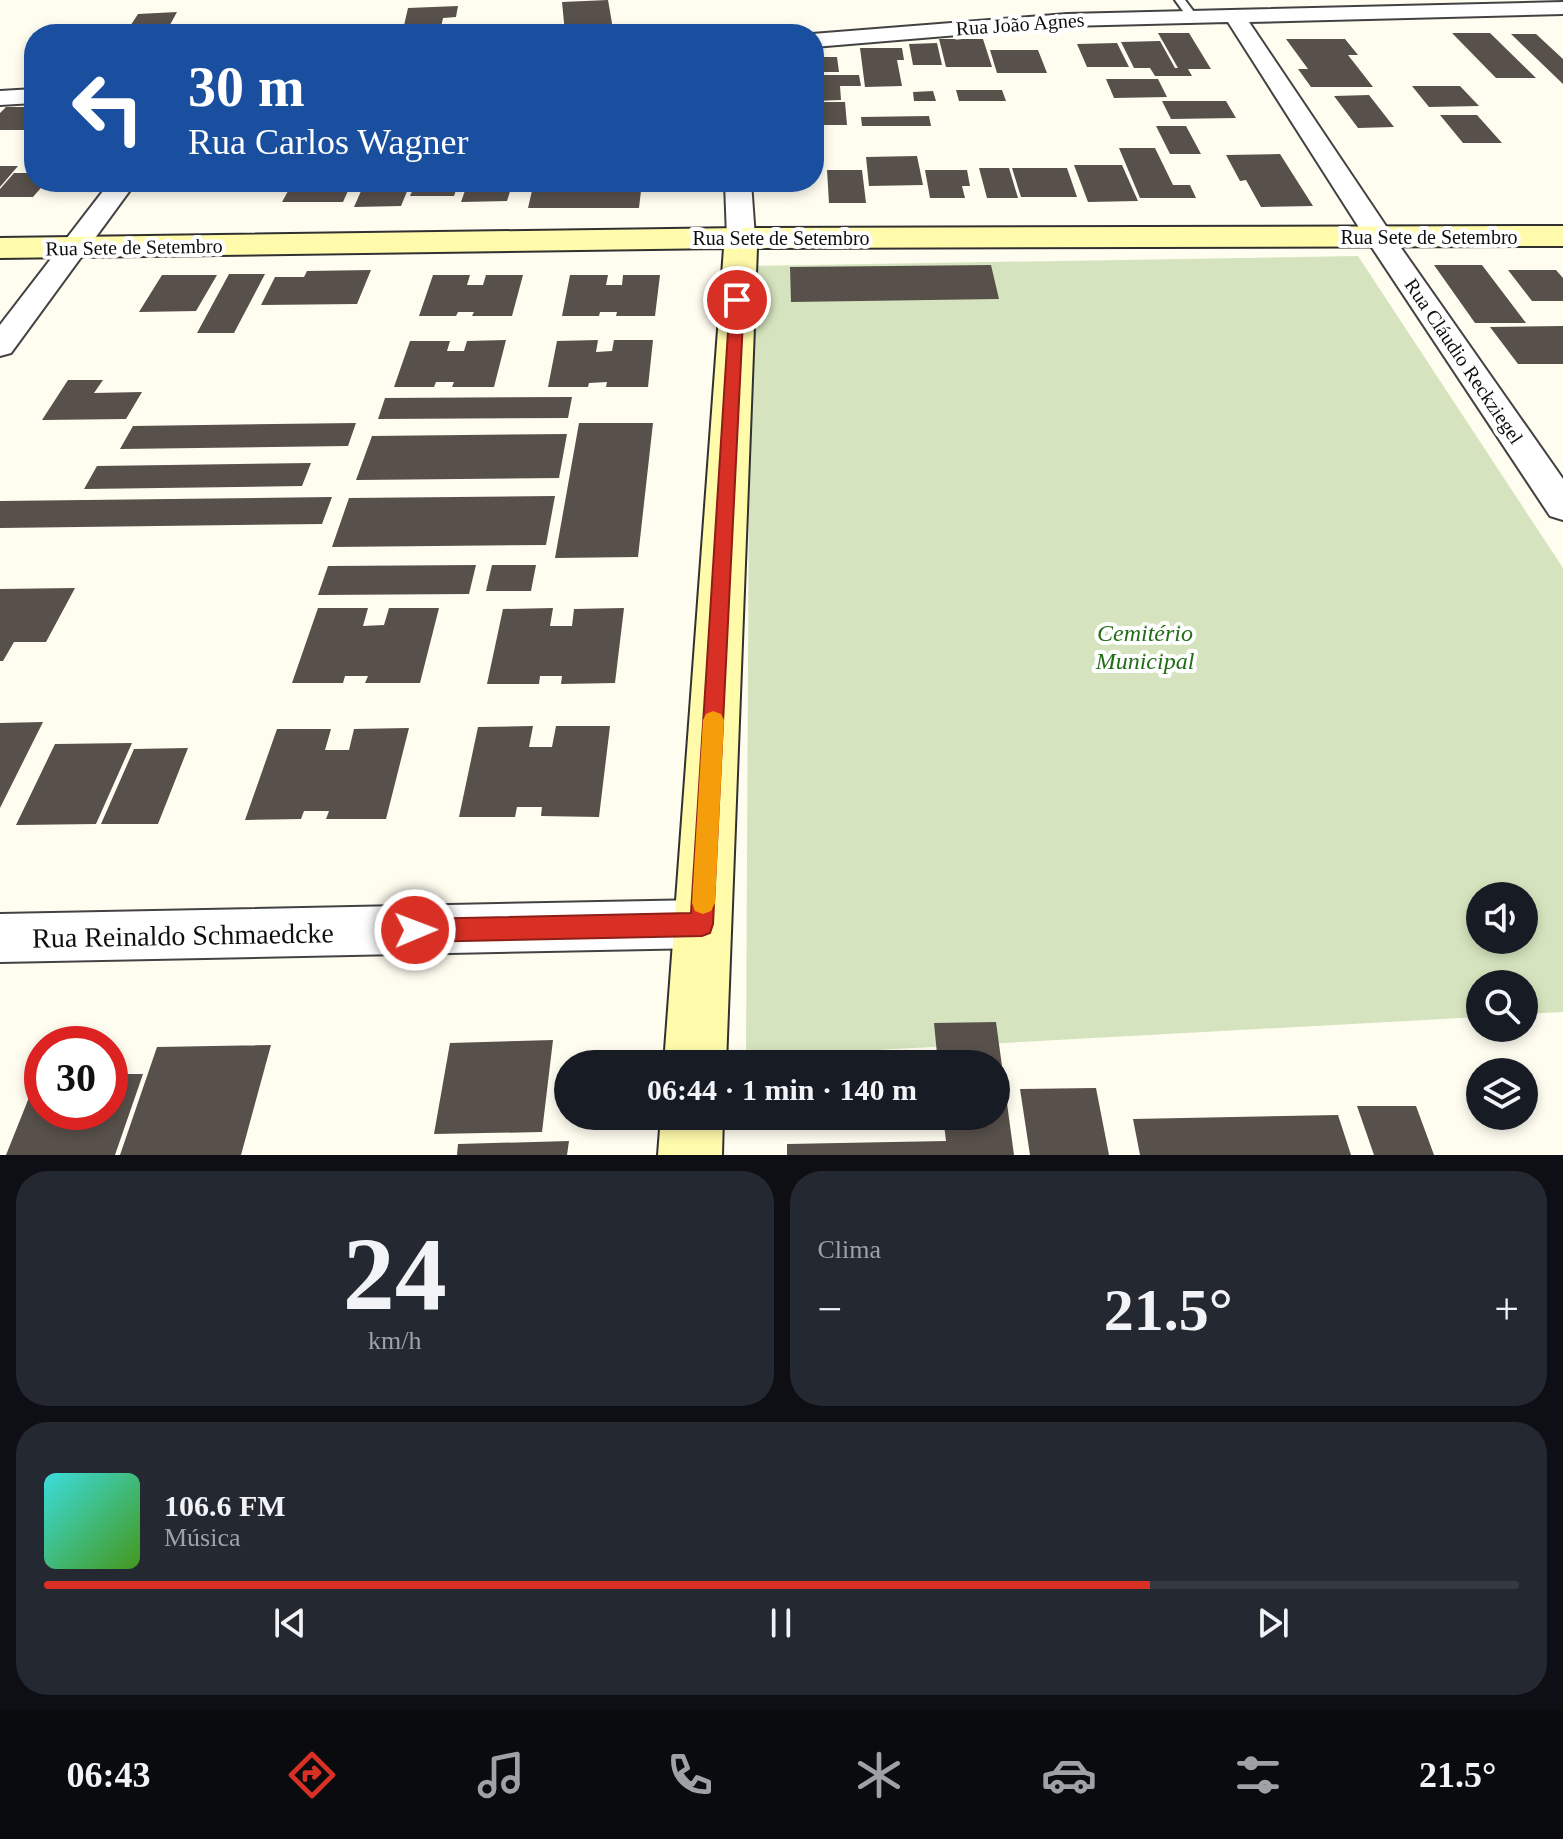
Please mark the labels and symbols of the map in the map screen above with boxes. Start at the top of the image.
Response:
street label: Rua João Agnes [955,9,1085,40]
street label: Rua Sete de Setembro [1340,226,1518,248]
street label: Rua Sete de Setembro [692,227,870,249]
street label: Rua Sete de Setembro [45,234,223,260]
pin [703,266,771,334]
street label: Rua Cláudio Reckziegel [1400,274,1528,449]
park label: Cemitério Municipal [1095,620,1195,674]
position arrow [373,888,457,972]
street label: Rua Reinaldo Schmaedcke [32,917,334,954]
speed limit sign: 30 [24,1026,128,1130]

